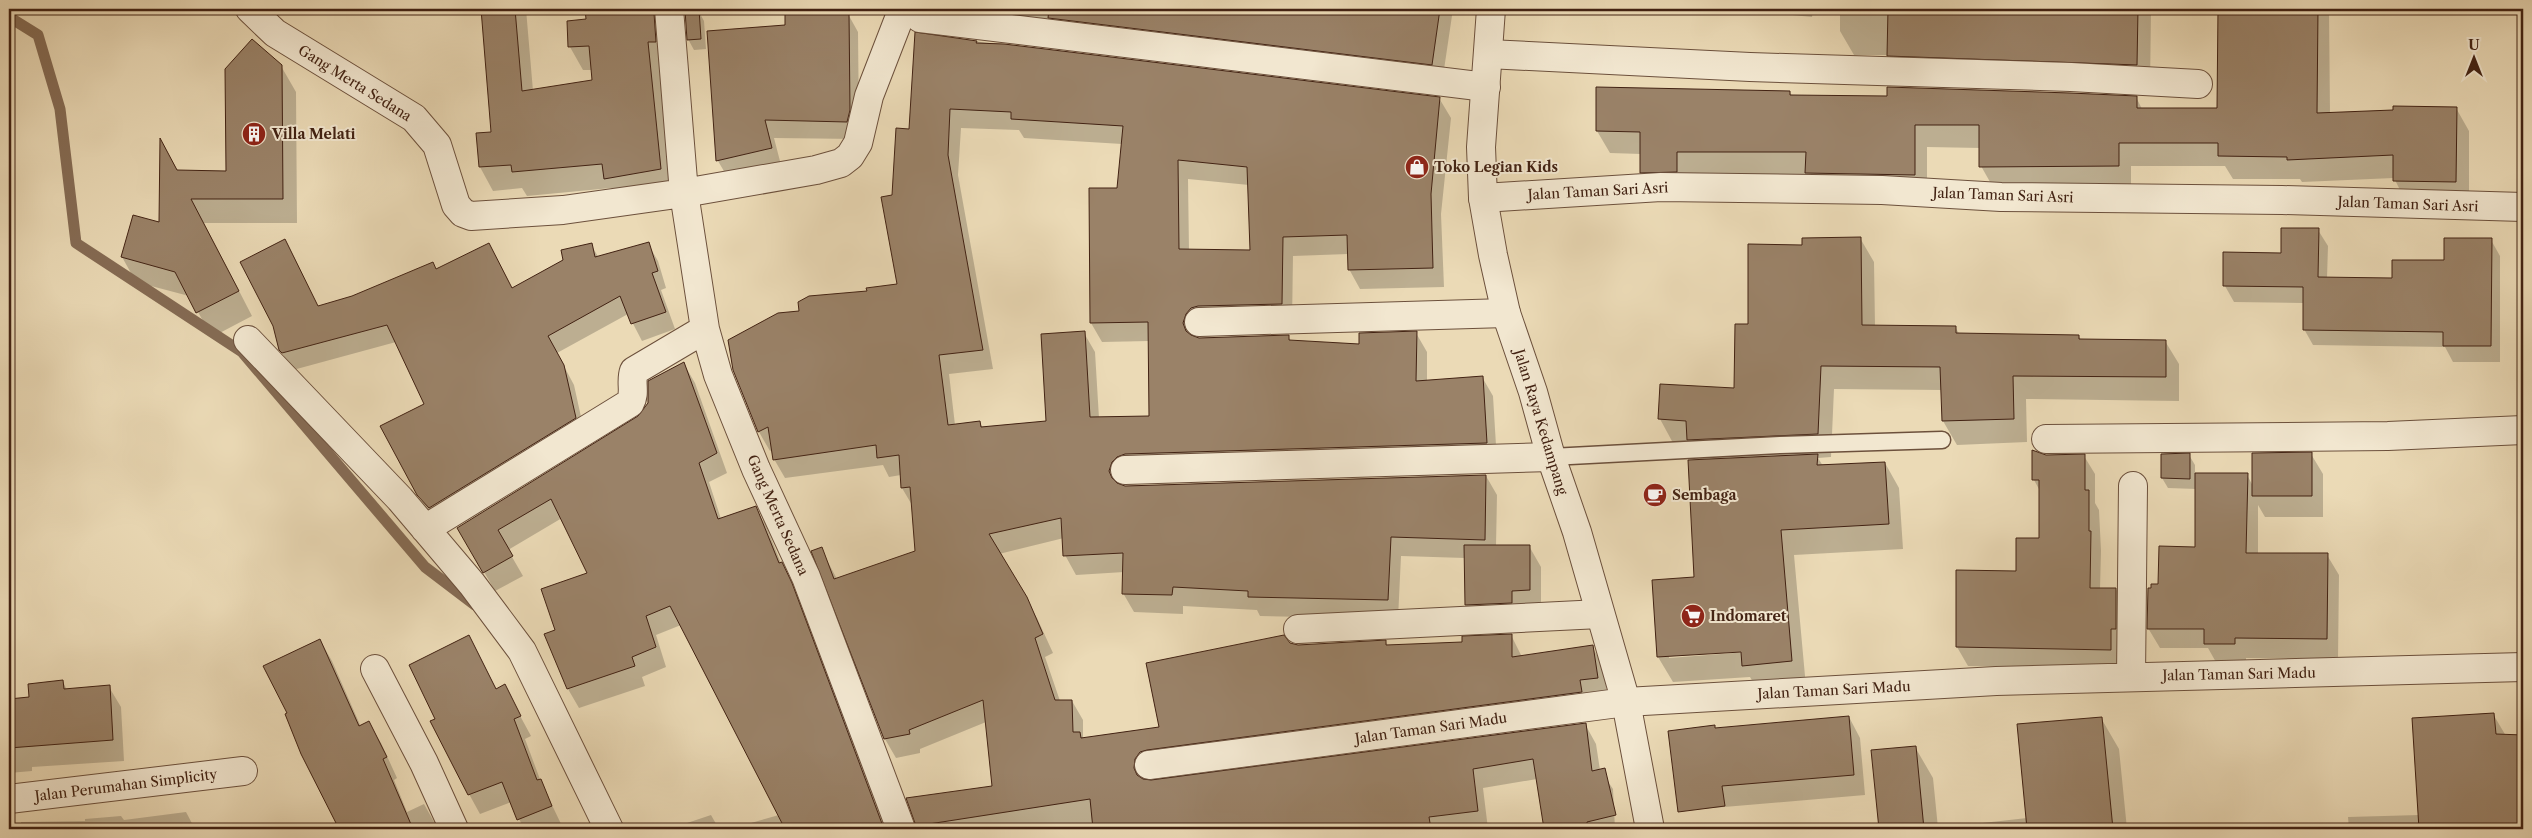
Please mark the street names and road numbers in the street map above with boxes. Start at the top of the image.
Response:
street label: Gang Merta Sedana [295,41,416,125]
street label: Jalan Taman Sari Asri [1525,178,1669,204]
street label: Jalan Taman Sari Asri [1930,183,2074,206]
street label: Jalan Taman Sari Asri [2335,192,2479,215]
street label: Jalan Raya Kedampang [1510,345,1572,498]
street label: Gang Merta Sedana [743,452,813,579]
street label: Jalan Taman Sari Madu [2160,664,2316,684]
street label: Jalan Taman Sari Madu [1755,677,1911,703]
street label: Jalan Taman Sari Madu [1352,708,1509,748]
street label: Jalan Perumahan Simplicity [32,765,218,805]

